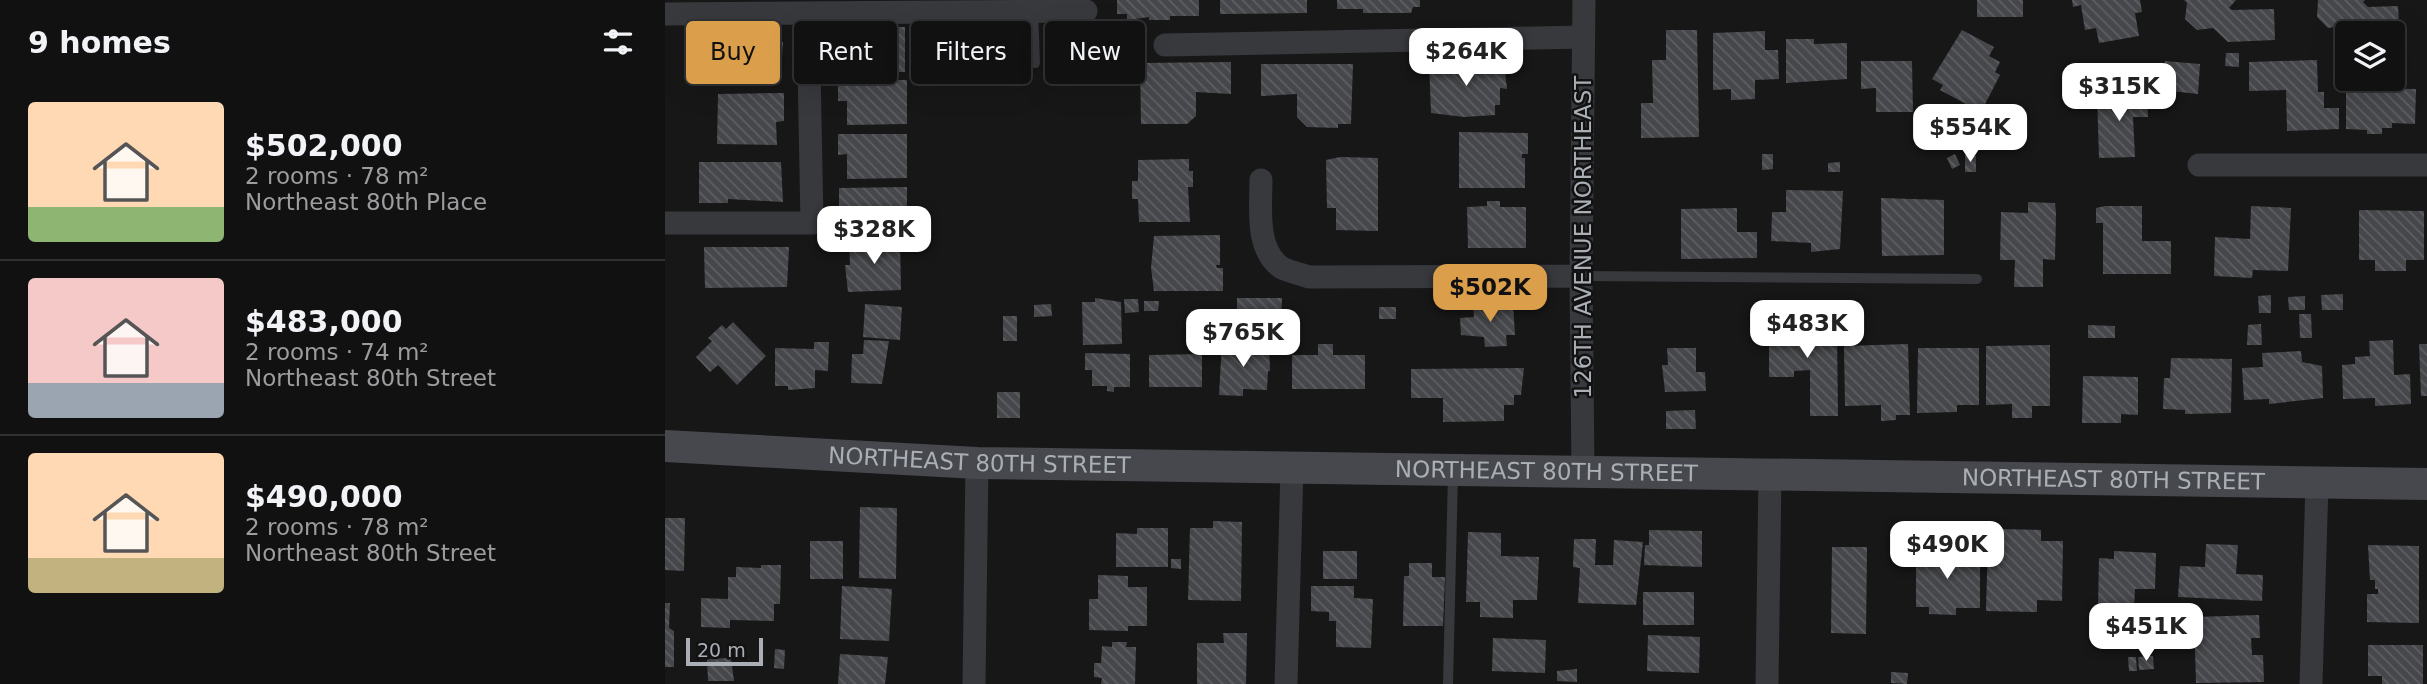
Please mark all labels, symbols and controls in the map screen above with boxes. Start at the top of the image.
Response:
chip: Buy [686,21,780,84]
chip: Rent [794,21,897,84]
chip: Filters [911,21,1031,84]
chip: New [1045,21,1145,84]
map controls [2335,21,2405,91]
button: layers [2335,21,2405,91]
icon: filters [599,23,637,61]
text: 9 homes [28,25,171,60]
pin: $264K [1417,28,1515,88]
text: $264K [1425,38,1507,64]
pin: $315K [2070,64,2168,123]
text: $315K [2078,73,2160,99]
street label: 126TH AVENUE NORTHEAST [1570,75,1596,398]
pin: $554K [1921,104,2019,164]
text: $554K [1929,114,2011,140]
text: $502,000 [245,128,403,163]
icon: home [84,130,168,214]
text: 2 rooms · 78 m² [245,163,429,189]
text: Northeast 80th Place [245,189,487,215]
pin: $328K [825,206,923,266]
text: $328K [833,216,915,242]
pin: $502K [1441,264,1539,324]
text: $502K [1449,274,1531,300]
pin: $483K [1758,300,1856,360]
text: $483,000 [245,304,403,339]
icon: home [84,306,168,390]
pin: $765K [1194,310,1292,369]
text: $483K [1766,310,1848,336]
text: $765K [1202,319,1284,345]
text: 2 rooms · 74 m² [245,339,429,365]
text: Northeast 80th Street [245,365,496,391]
street label: NORTHEAST 80TH STREET [828,442,1132,478]
street label: NORTHEAST 80TH STREET [1395,456,1699,486]
street label: NORTHEAST 80TH STREET [1962,464,2266,495]
text: $490,000 [245,479,403,514]
icon: home [84,481,168,565]
text: 2 rooms · 78 m² [245,514,429,540]
pin: $490K [1898,522,1996,581]
text: $490K [1906,531,1988,557]
text: Northeast 80th Street [245,540,496,566]
pin: $451K [2097,604,2195,663]
text: $451K [2105,613,2187,639]
scale bar [686,635,763,667]
text: 20 m [697,639,746,661]

